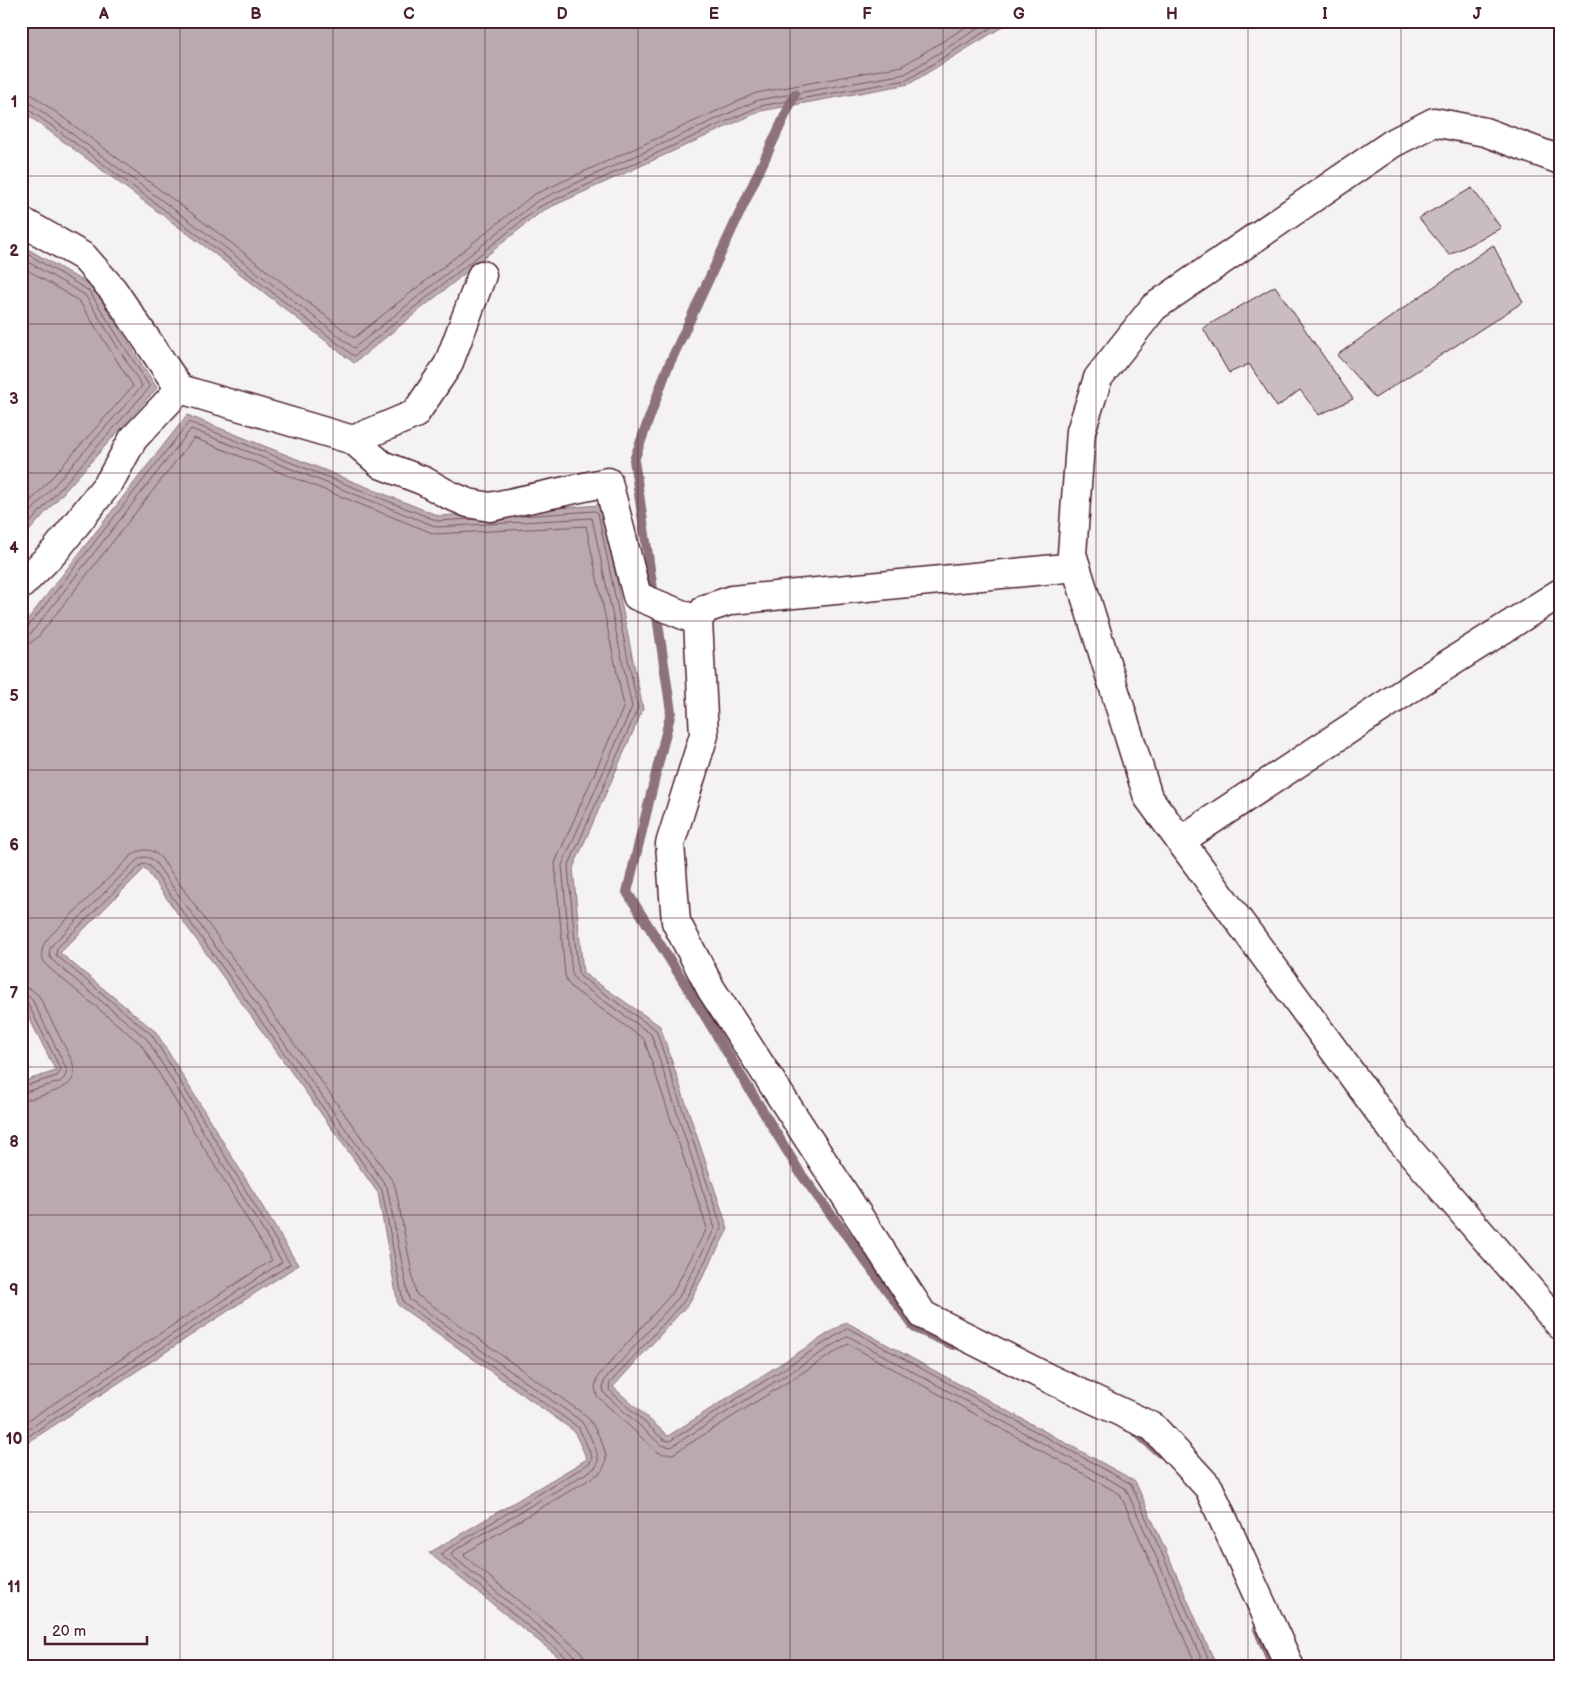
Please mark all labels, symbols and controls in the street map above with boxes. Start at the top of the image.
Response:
text: A [98,5,109,24]
text: B [250,5,262,24]
text: C [403,5,415,24]
text: D [556,5,568,24]
text: E [709,5,719,24]
text: F [862,5,872,24]
text: G [1013,5,1025,24]
text: H [1166,5,1178,24]
text: I [1322,5,1328,24]
text: J [1473,5,1482,24]
text: 1 [11,93,17,112]
text: 2 [9,242,19,261]
text: 3 [9,390,19,409]
text: 4 [9,539,19,558]
text: 5 [9,687,19,706]
text: 6 [9,836,19,855]
text: 7 [10,984,19,1003]
text: 8 [9,1133,19,1152]
text: 9 [9,1281,19,1300]
text: 10 [6,1430,22,1449]
text: 11 [7,1578,21,1597]
scale bar [45,1613,148,1645]
text: 20 m [52,1622,86,1641]

